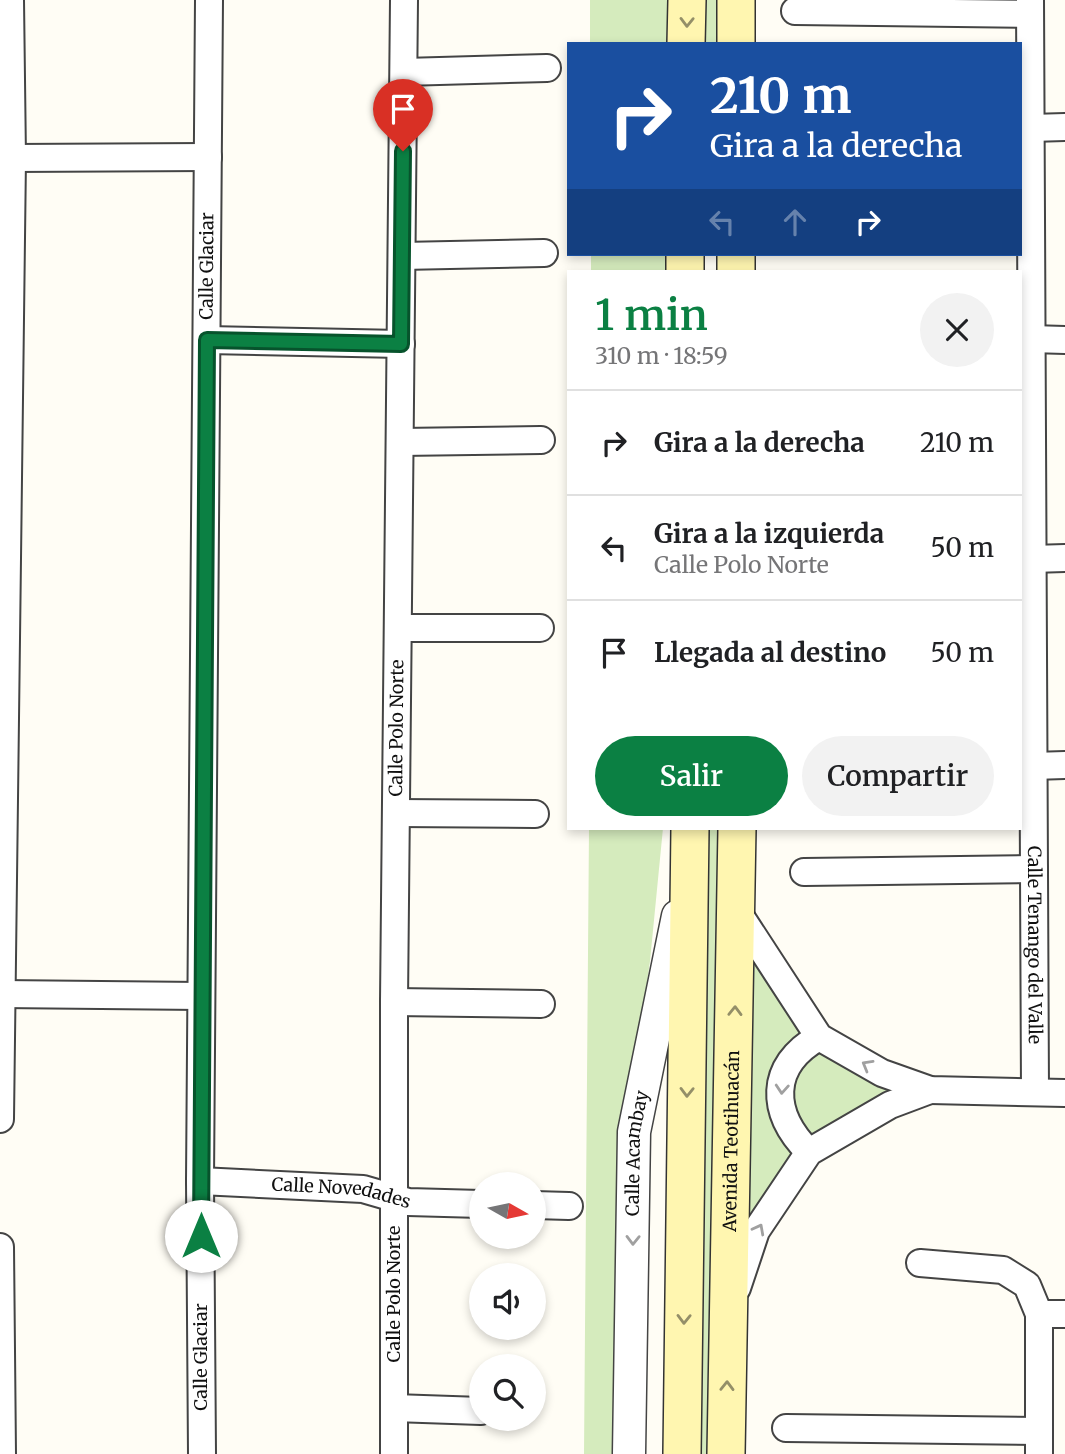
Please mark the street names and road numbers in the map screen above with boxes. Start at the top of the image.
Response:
street label: Calle Glaciar [195,212,218,320]
street label: Calle Polo Norte [384,659,408,797]
street label: Calle Tenango del Valle [1023,846,1047,1044]
street label: Avenida Teotihuacán [718,1050,744,1233]
street label: Calle Acambay [621,1088,653,1216]
street label: Calle Novedades [271,1173,414,1213]
street label: Calle Polo Norte [382,1226,405,1362]
street label: Calle Glaciar [189,1303,212,1411]

